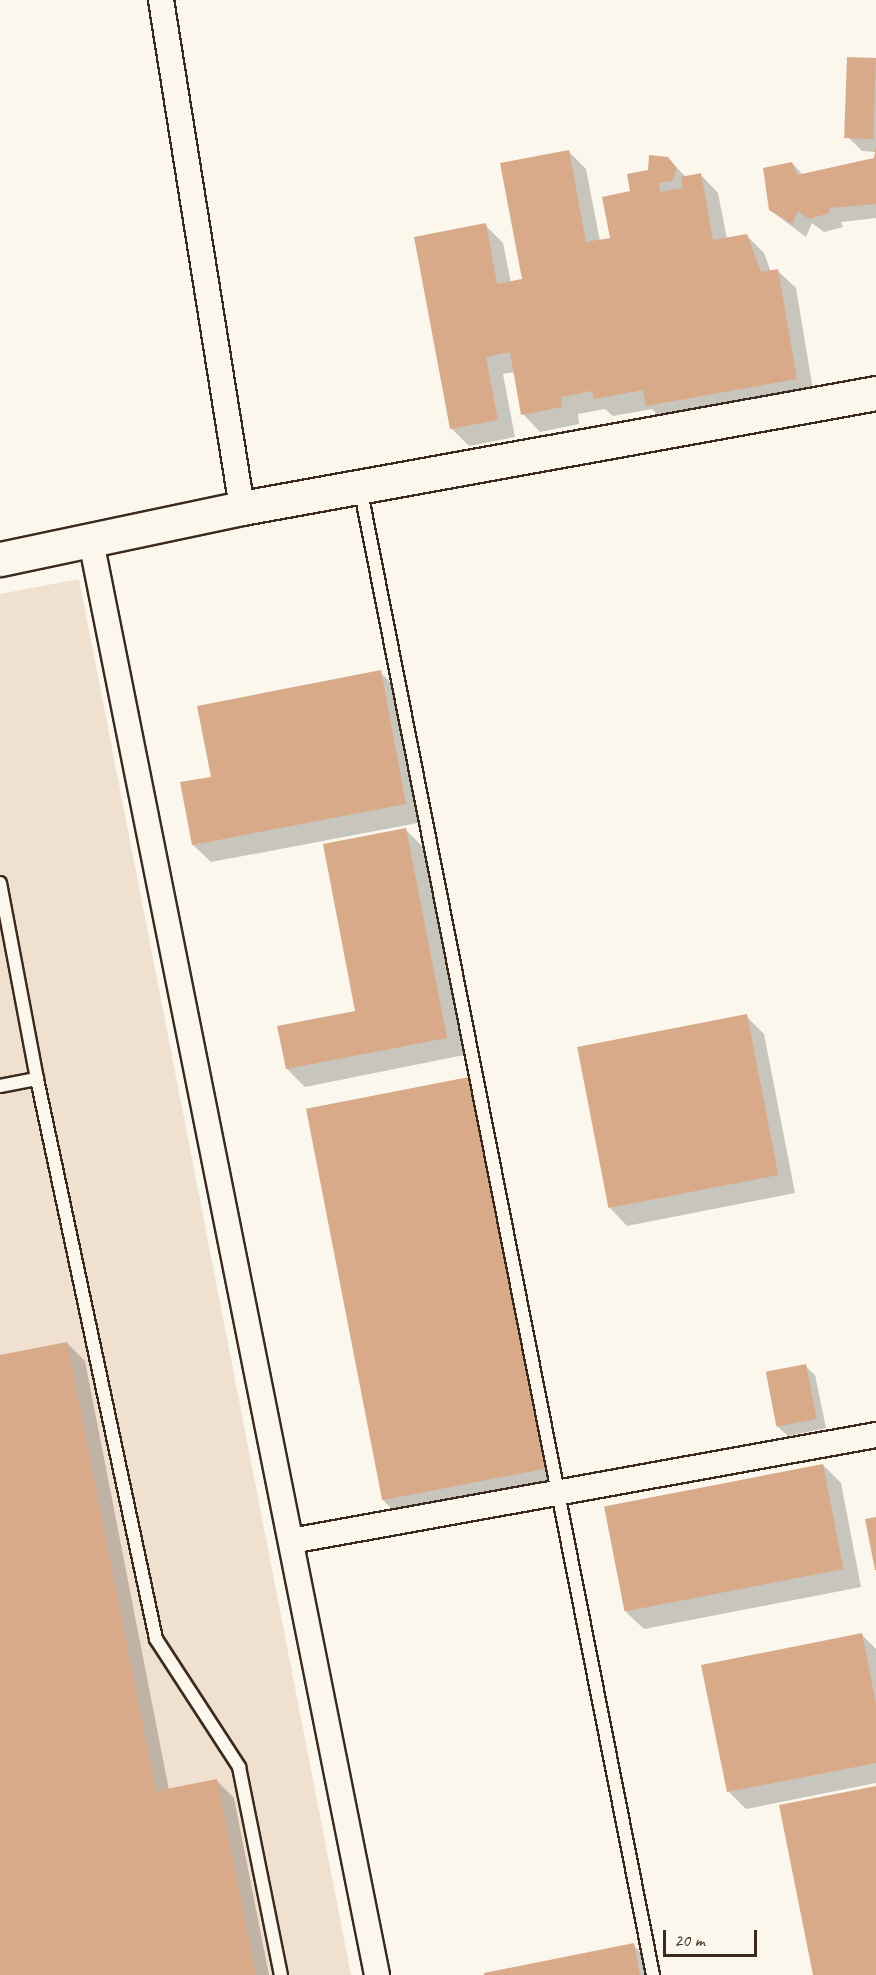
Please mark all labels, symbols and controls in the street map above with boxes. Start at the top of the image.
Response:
scale bar [666,1918,760,1956]
text: 20 m [674,1929,705,1951]

